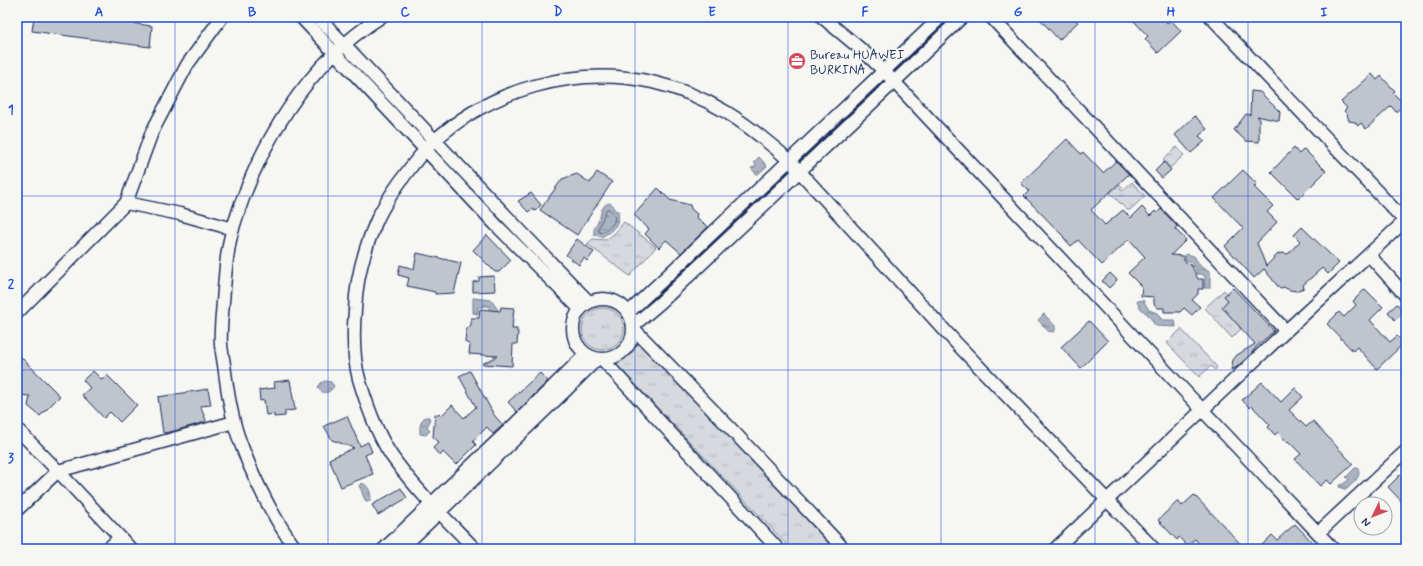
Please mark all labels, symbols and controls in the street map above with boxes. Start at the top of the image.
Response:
text: A [95,4,103,21]
text: B [248,4,257,21]
text: C [400,4,410,21]
text: D [554,4,563,21]
text: E [708,4,716,21]
text: F [862,4,869,21]
text: G [1014,4,1023,21]
text: H [1167,4,1176,21]
text: I [1321,4,1328,21]
place label: Bureau HUAWEI BURKINA [810,47,905,79]
office icon: Bureau HUAWEI BURKINA [787,51,807,71]
text: 1 [8,102,14,119]
text: 2 [8,276,15,293]
text: 3 [8,450,14,467]
north arrow [1353,496,1393,536]
text: N [1359,515,1374,530]

